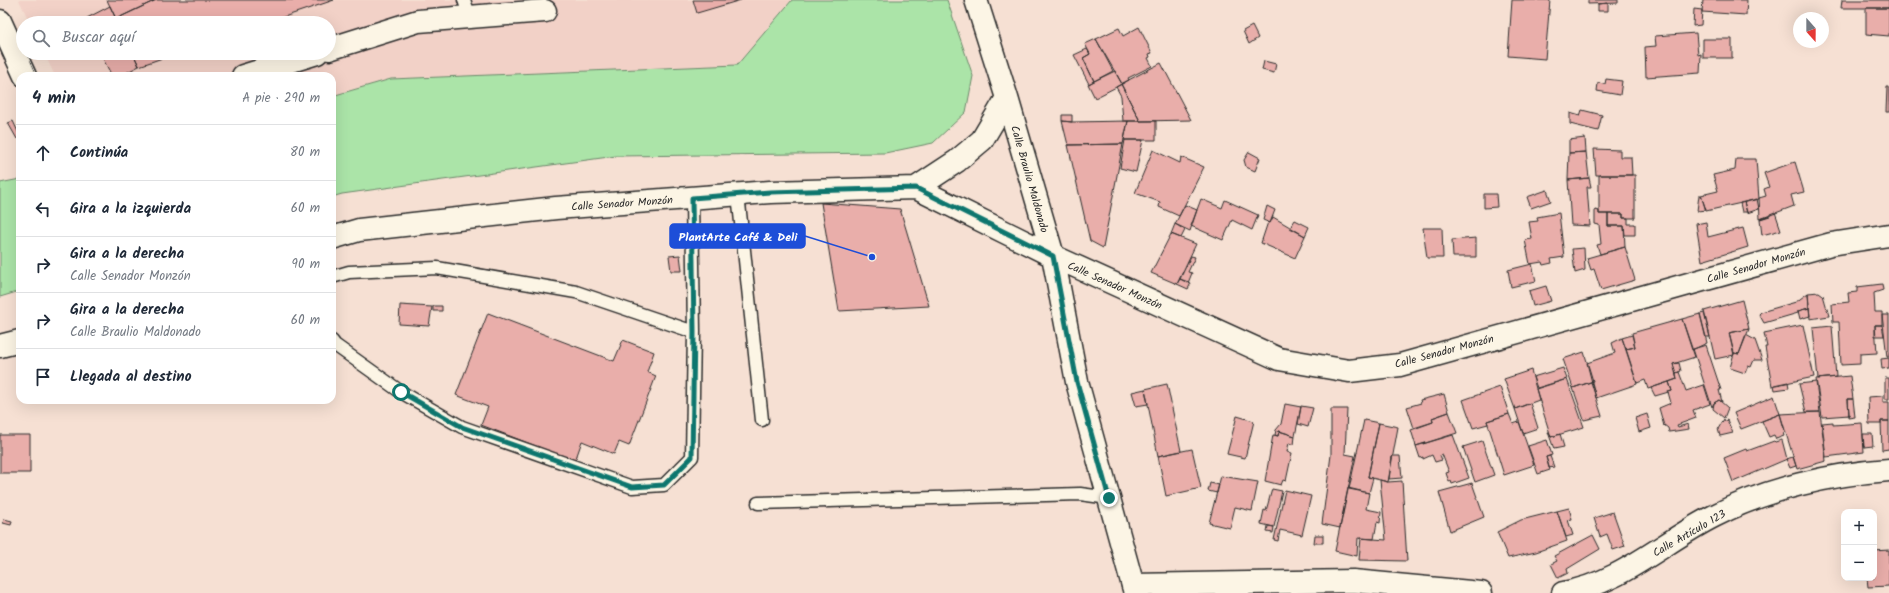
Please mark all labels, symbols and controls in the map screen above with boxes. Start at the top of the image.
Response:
north arrow [1793,12,1829,48]
search box [16,16,336,60]
text: Buscar aquí [62,26,135,50]
icon: search [30,27,52,49]
text: 4 min [32,85,76,112]
text: A pie · 290 m [242,88,320,109]
street label: Calle Braulio Maldonado [1005,124,1053,235]
text: Continúa [70,141,128,165]
icon: ahead [32,142,54,164]
text: 80 m [290,142,320,163]
street label: Calle Senador Monzón [571,191,674,217]
text: Gira a la izquierda [70,197,191,221]
icon: left [32,198,54,220]
text: 60 m [291,198,320,219]
callout: PlantArte Café & Deli [670,224,805,248]
text: PlantArte Café & Deli [679,228,798,247]
text: Gira a la derecha [70,242,184,266]
street label: Calle Senador Monzón [1705,243,1808,289]
icon: right [32,254,54,276]
text: 90 m [292,254,320,275]
street label: Calle Senador Monzón [1064,257,1165,315]
text: Calle Senador Monzón [70,266,191,287]
text: Gira a la derecha [70,298,184,322]
icon: right [32,310,54,332]
text: 60 m [291,310,320,331]
text: Calle Braulio Maldonado [70,322,201,343]
street label: Calle Senador Monzón [1393,330,1496,374]
text: Llegada al destino [70,365,192,389]
icon: arrive [32,366,54,388]
route start [392,383,410,401]
route end [1100,489,1118,507]
street label: Calle Artículo 123 [1649,506,1730,562]
map controls [1841,509,1877,581]
button: + [1841,509,1877,545]
button: − [1841,545,1877,581]

